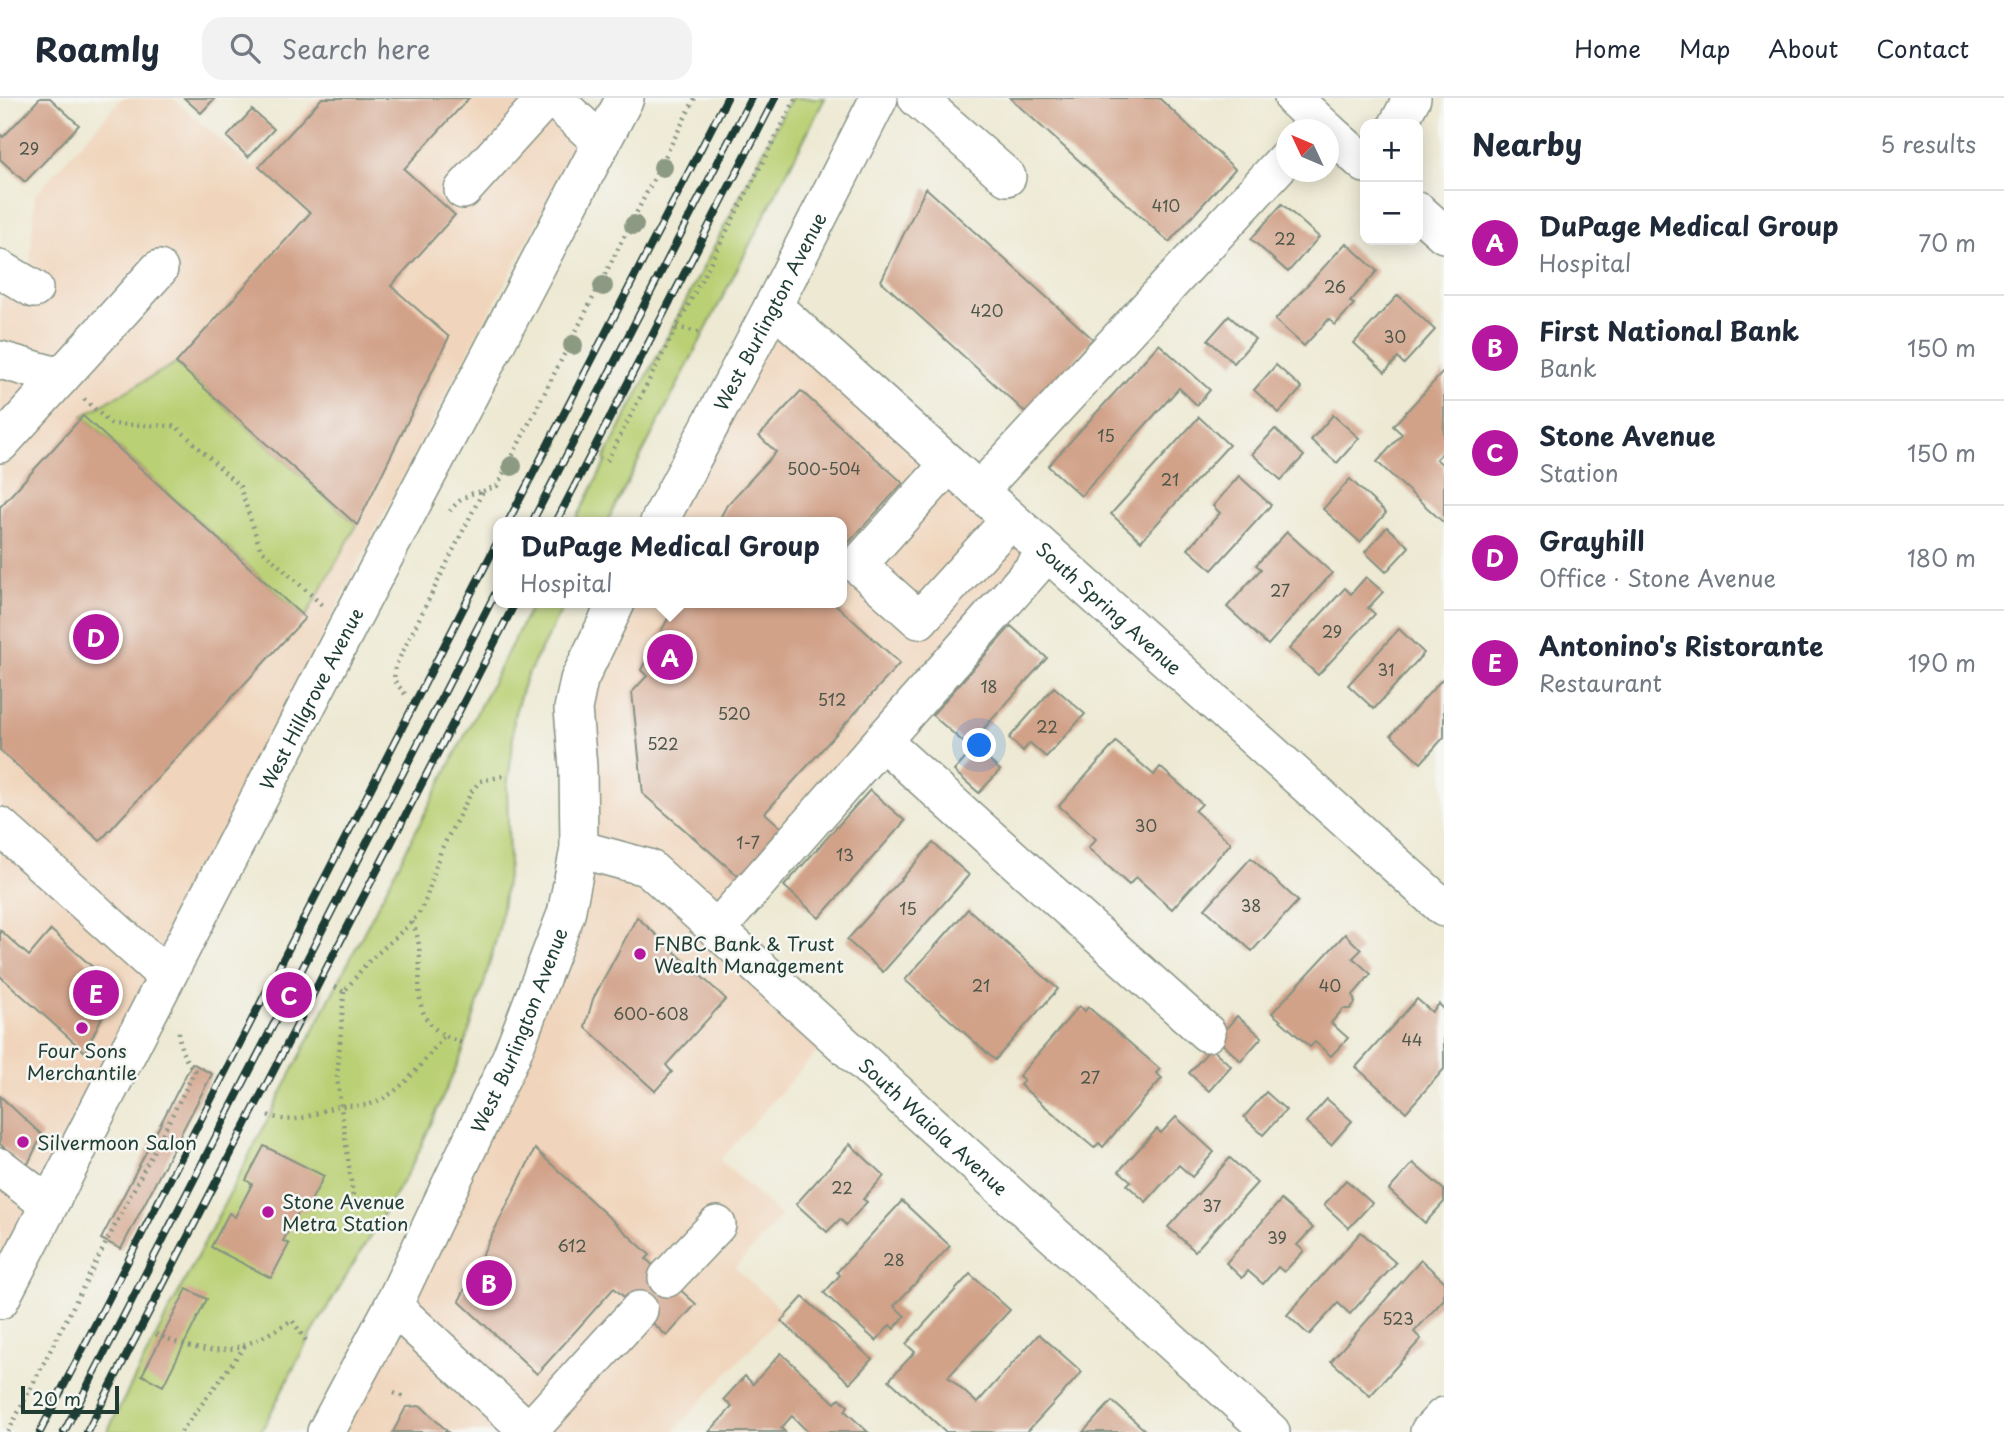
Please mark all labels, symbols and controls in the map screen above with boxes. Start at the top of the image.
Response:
search box [202,17,692,80]
text: Roamly [35,23,160,73]
icon: search [226,29,264,67]
text: Search here [282,29,430,68]
text: Home [1574,30,1641,66]
text: Map [1679,30,1730,66]
text: About [1768,30,1838,66]
text: Contact [1876,30,1969,66]
north arrow [1276,119,1339,182]
map controls [1360,119,1423,245]
button: + [1360,119,1423,182]
text: Nearby [1472,121,1582,166]
text: 5 results [1880,126,1976,161]
house number: 29 [19,136,39,160]
button: − [1360,182,1423,245]
house number: 410 [1152,193,1180,217]
text: DuPage Medical Group [1539,206,1839,245]
street label: West Burlington Avenue [706,207,833,415]
text: A [1486,225,1504,260]
text: 70 m [1918,225,1976,260]
house number: 22 [1274,226,1296,250]
text: Hospital [1539,245,1631,280]
house number: 26 [1324,274,1346,298]
house number: 420 [971,298,1003,322]
text: First National Bank [1539,311,1799,350]
house number: 30 [1384,324,1406,348]
text: B [1487,330,1503,365]
text: 150 m [1907,330,1976,365]
text: Bank [1539,350,1597,385]
text: Stone Avenue [1539,416,1715,455]
house number: 15 [1097,423,1115,447]
text: C [1486,435,1504,470]
text: 150 m [1907,435,1976,470]
text: Station [1539,455,1619,490]
house number: 500-504 [787,456,861,480]
house number: 21 [1161,467,1179,491]
popup [493,517,847,608]
text: Grayhill [1539,521,1644,560]
text: DuPage Medical Group [520,526,820,565]
street label: South Spring Avenue [1030,535,1188,681]
text: D [1486,540,1504,575]
text: 180 m [1907,540,1976,575]
text: Office · Stone Avenue [1539,560,1776,595]
text: Hospital [520,565,613,600]
house number: 27 [1270,578,1290,602]
street label: West Hillgrove Avenue [252,602,369,794]
pin: D [73,611,119,663]
house number: 29 [1322,619,1342,643]
text: Antonino's Ristorante [1539,626,1824,665]
pin: A [647,631,693,683]
text: E [1488,645,1502,680]
text: 190 m [1908,645,1976,680]
house number: 31 [1378,657,1394,681]
text: Restaurant [1539,665,1662,700]
house number: 18 [980,674,998,698]
house number: 512 [818,687,846,711]
house number: 520 [718,701,750,725]
house number: 22 [1036,714,1058,738]
your location [962,728,996,762]
house number: 522 [647,731,679,755]
house number: 30 [1135,813,1157,837]
house number: 1-7 [736,830,760,854]
house number: 13 [836,842,854,866]
house number: 38 [1241,893,1261,917]
house number: 15 [899,896,917,920]
street label: West Burlington Avenue [463,923,574,1137]
place label: FNBC Bank & Trust Wealth Management [654,929,844,979]
marker: FNBC Bank & Trust Wealth Management [632,946,648,962]
pin: E [73,967,119,1019]
pin: C [266,969,312,1021]
house number: 21 [972,973,990,997]
house number: 40 [1319,973,1341,997]
house number: 600-608 [613,1001,689,1025]
marker: Four Sons Merchantile [74,1020,90,1036]
house number: 44 [1401,1027,1423,1051]
place label: Four Sons Merchantile [27,1036,137,1086]
street label: South Waiola Avenue [853,1051,1015,1201]
house number: 27 [1080,1065,1100,1089]
place label: Silvermoon Salon [37,1128,197,1156]
marker: Silvermoon Salon [15,1134,31,1150]
house number: 22 [831,1175,853,1199]
place label: Stone Avenue Metra Station [282,1187,408,1237]
house number: 37 [1203,1193,1222,1217]
marker: Stone Avenue Metra Station [260,1204,276,1220]
house number: 39 [1267,1225,1287,1249]
house number: 612 [557,1233,587,1257]
house number: 28 [883,1247,905,1271]
pin: B [466,1257,512,1309]
house number: 523 [1382,1306,1414,1330]
scale bar [21,1383,119,1415]
text: 20 m [32,1384,81,1412]

